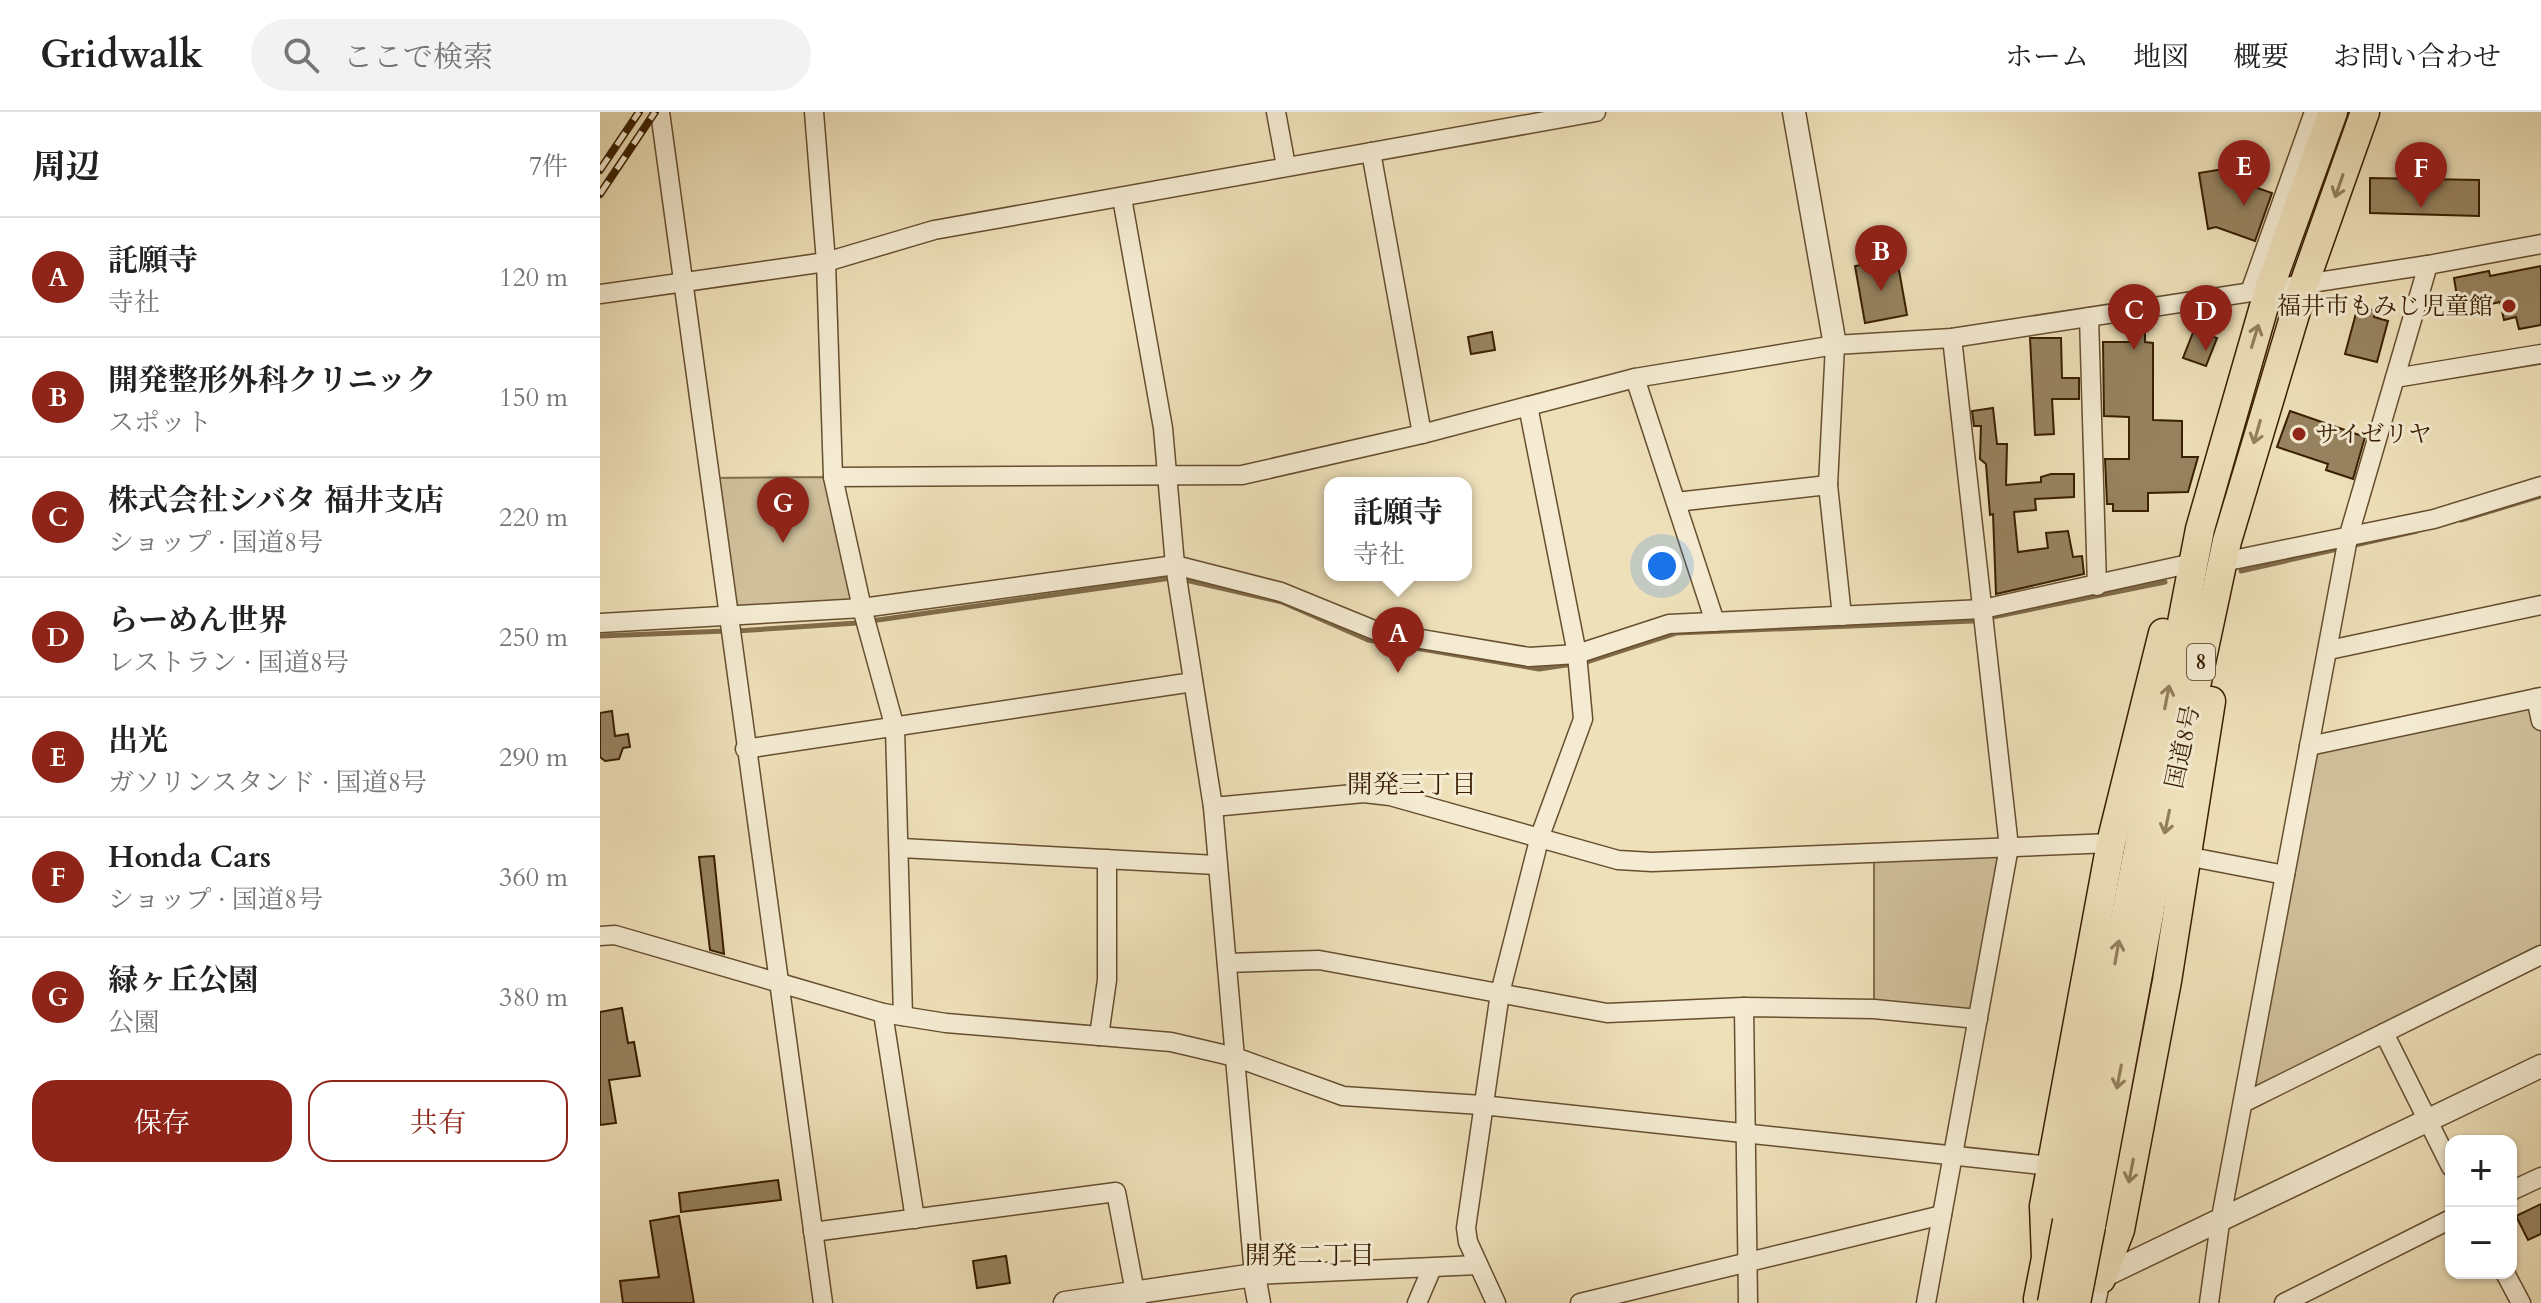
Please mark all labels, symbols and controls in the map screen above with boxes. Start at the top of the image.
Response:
search box [251,19,811,91]
text: Gridwalk [40,29,203,81]
icon: search [279,33,323,77]
text: ここで検索 [343,37,493,78]
text: ホーム [2005,38,2089,76]
text: 地図 [2133,38,2189,76]
text: 概要 [2233,38,2289,76]
text: お問い合わせ [2333,38,2501,76]
pin: E [2218,140,2270,206]
pin: F [2395,142,2447,208]
text: 周辺 [32,144,100,190]
text: 7件 [529,149,568,184]
one-way arrow [2330,173,2345,198]
pin: B [1855,225,1907,291]
text: 託願寺 [108,240,198,281]
text: A [48,260,68,295]
text: 120 m [499,260,568,295]
pin: C [2108,284,2160,350]
text: 寺社 [108,285,160,320]
pin: D [2180,285,2232,351]
place label: 福井市もみじ児童館 [2277,290,2493,323]
marker: 福井市もみじ児童館 [2500,297,2518,315]
one-way arrow [2248,323,2263,349]
text: 開発整形外科クリニック [108,360,436,401]
text: B [49,380,67,415]
text: 150 m [499,380,568,415]
text: スポット [108,405,212,440]
place label: サイゼリヤ [2315,418,2432,451]
one-way arrow [2249,419,2264,445]
marker: サイゼリヤ [2290,425,2308,443]
pin: G [757,477,809,543]
popup [1324,477,1472,581]
text: 株式会社シバタ 福井支店 [108,480,444,521]
text: 託願寺 [1353,492,1443,533]
text: C [48,500,68,535]
text: 220 m [499,500,568,535]
text: ショップ · 国道8号 [108,525,323,560]
text: 寺社 [1353,537,1405,572]
your location [1642,546,1682,586]
text: らーめん世界 [108,600,288,641]
pin: A [1372,607,1424,673]
text: D [47,620,69,655]
text: 250 m [499,620,568,655]
road number: 8 [2187,644,2215,680]
text: レストラン · 国道8号 [108,645,349,680]
one-way arrow [2160,685,2175,710]
street label: 国道8号 [2158,702,2208,792]
text: 出光 [108,720,168,761]
text: E [50,740,66,775]
text: 290 m [499,740,568,775]
text: ガソリンスタンド · 国道8号 [108,765,427,800]
district label: 開発三丁目 [1347,767,1477,802]
one-way arrow [2159,809,2174,834]
text: Honda Cars [108,837,271,878]
text: F [50,860,66,895]
text: 360 m [499,860,568,895]
text: ショップ · 国道8号 [108,882,323,917]
one-way arrow [2110,940,2125,965]
text: 緑ヶ丘公園 [108,960,258,1001]
text: G [47,980,69,1015]
text: 380 m [499,980,568,1015]
text: 公園 [108,1005,160,1040]
one-way arrow [2110,1064,2125,1090]
button: 保存 [32,1080,292,1162]
button: 共有 [308,1080,568,1162]
map controls [2445,1135,2517,1279]
button: + [2445,1135,2517,1207]
one-way arrow [2122,1158,2137,1183]
button: − [2445,1207,2517,1279]
district label: 開発二丁目 [1245,1238,1375,1273]

